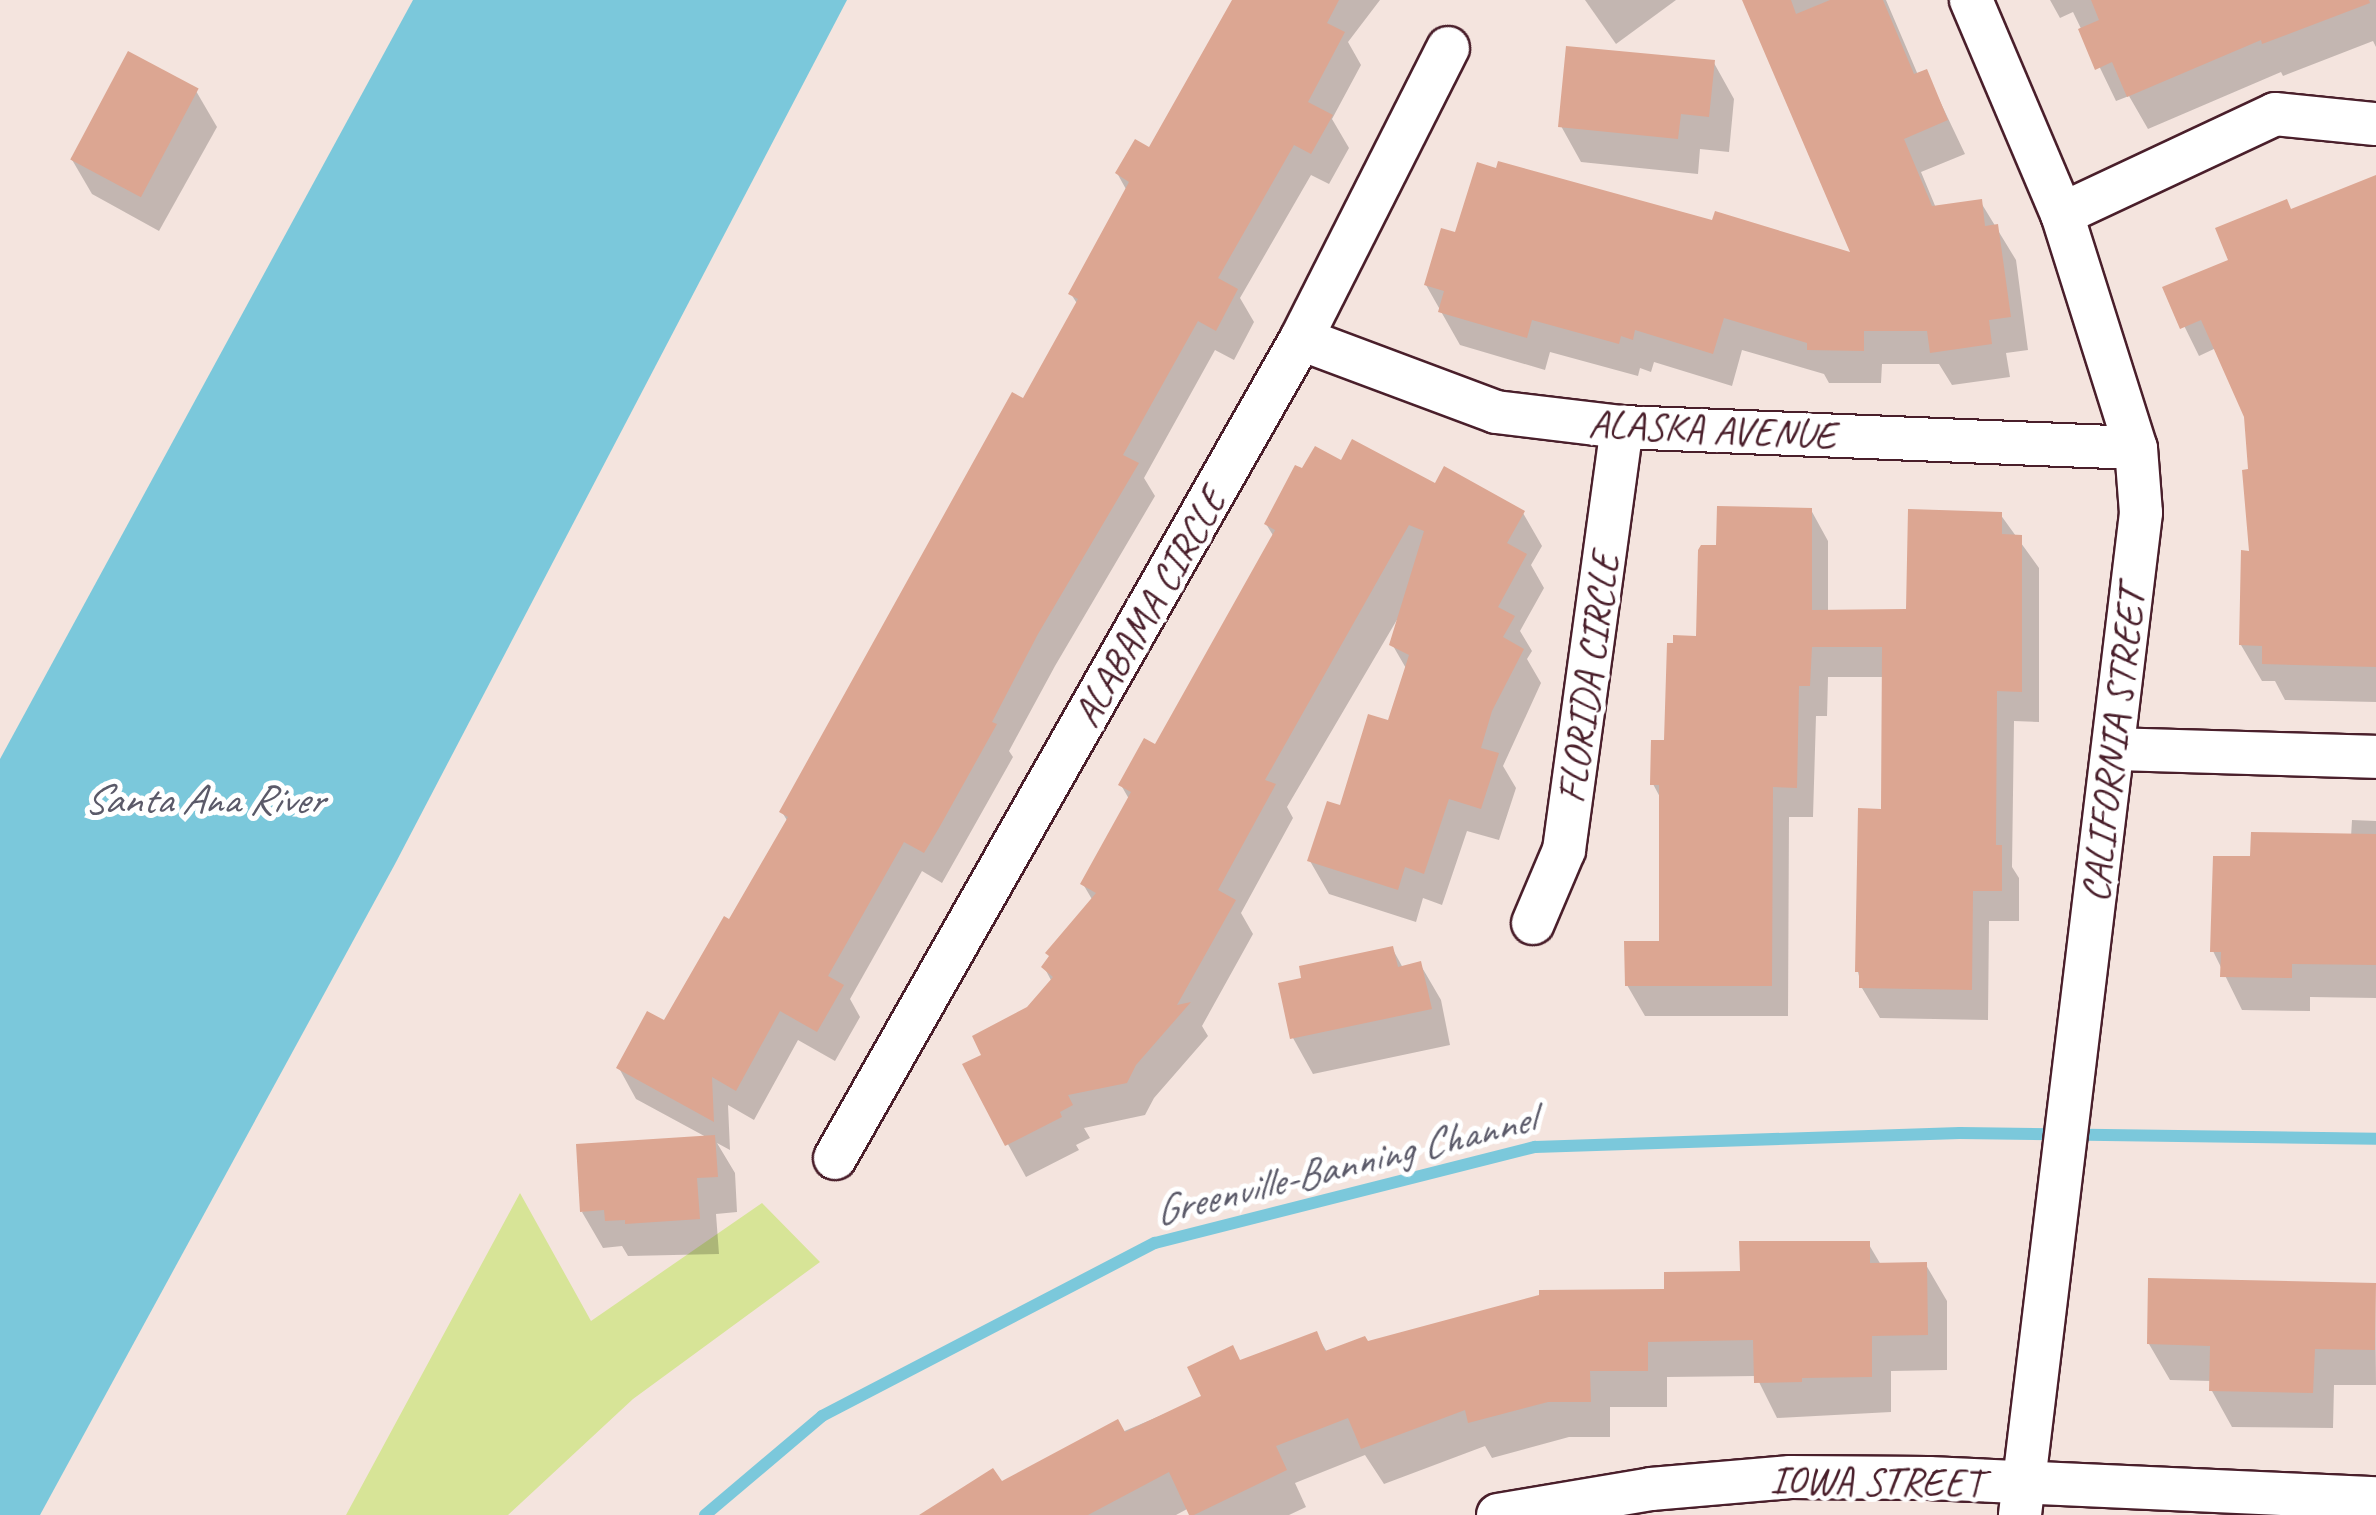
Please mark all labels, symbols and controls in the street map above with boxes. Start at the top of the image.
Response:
street label: ALASKA AVENUE [1587,399,1837,459]
street label: ALABAMA CIRCLE [1061,479,1237,735]
street label: FLORIDA CIRCLE [1547,549,1629,807]
street label: CALIFORNIA STREET [2070,585,2156,905]
water label: Santa Ana River [83,775,323,825]
water label: Greenville-Banning Channel [1148,1094,1540,1238]
street label: IOWA STREET [1770,1455,1982,1507]

